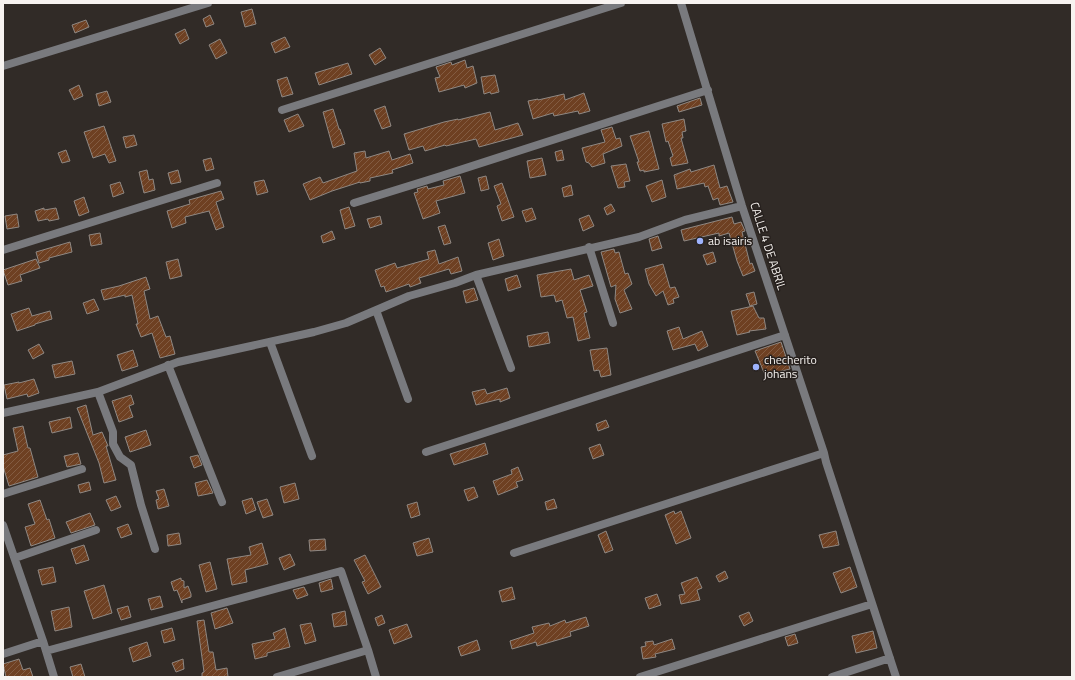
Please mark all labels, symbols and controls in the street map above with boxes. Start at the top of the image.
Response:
street label: CALLE 4 DE ABRIL [745,199,792,293]
place label: ab isairis [708,231,753,250]
marker: ab isairis [695,236,705,246]
place label: checherito johans [763,350,817,383]
marker: checherito johans [751,362,761,372]

